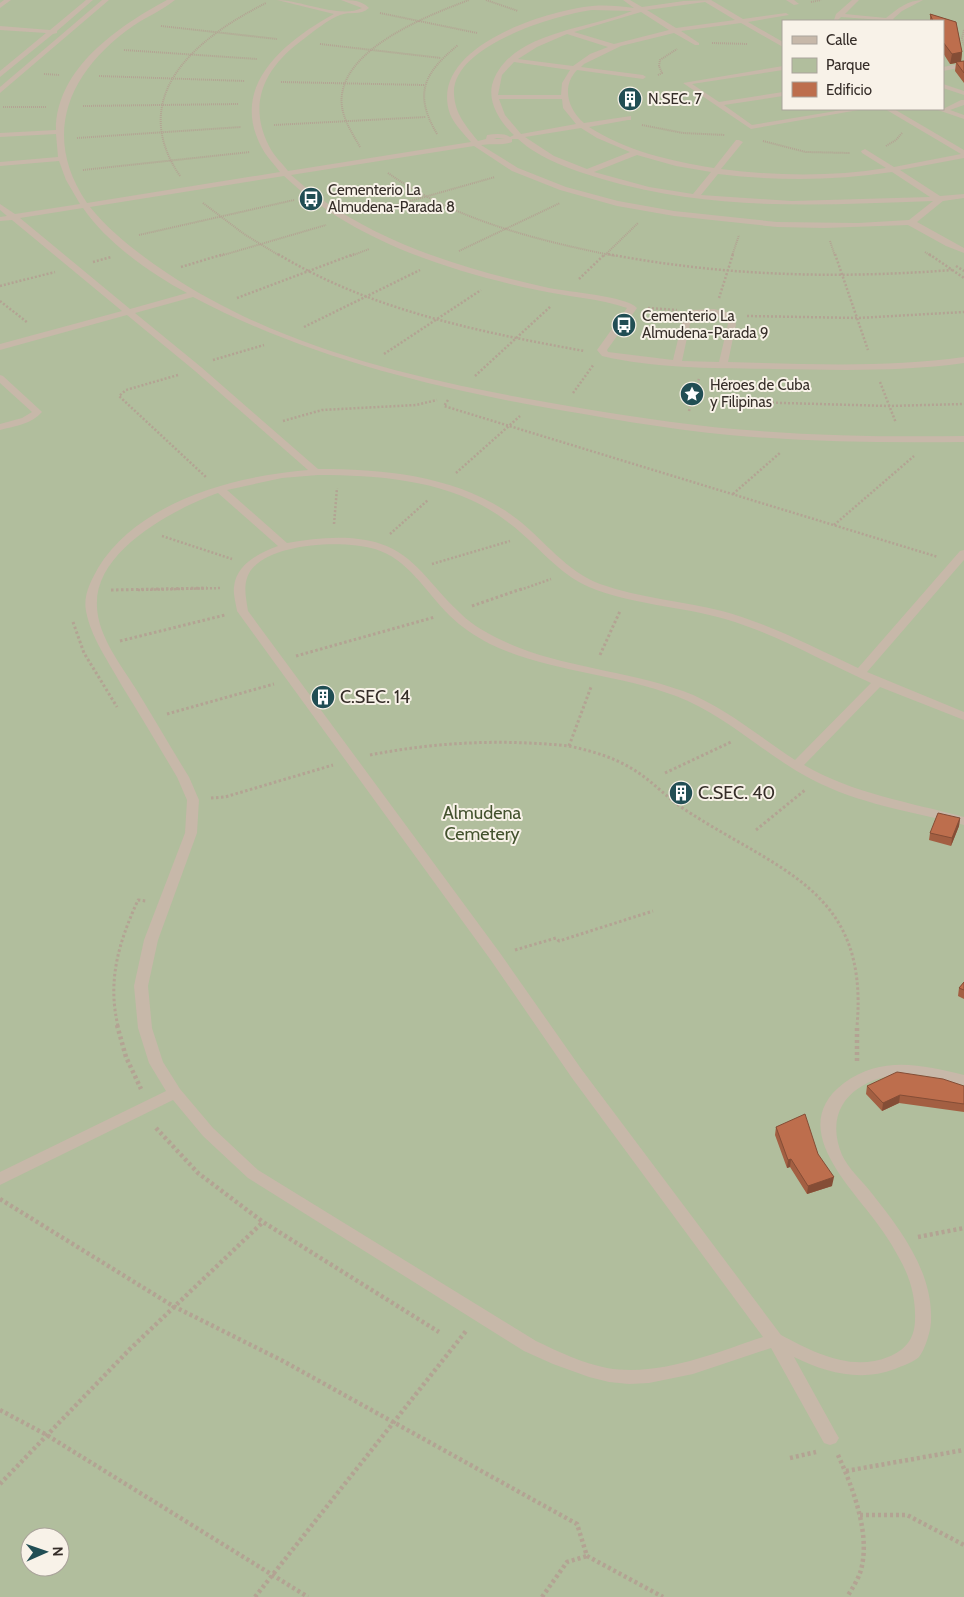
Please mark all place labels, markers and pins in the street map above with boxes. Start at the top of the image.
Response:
building icon: N.SEC. 7 [617,86,643,112]
place label: N.SEC. 7 [648,90,702,108]
place label: Cementerio La Almudena-Parada 8 [328,181,455,216]
bus stop icon: Cementerio La Almudena-Parada 8 [298,186,324,212]
place label: Cementerio La Almudena-Parada 9 [642,307,768,342]
bus stop icon: Cementerio La Almudena-Parada 9 [611,312,637,338]
place label: Héroes de Cuba y Filipinas [710,376,811,411]
place icon: Héroes de Cuba y Filipinas [679,381,705,407]
building icon: C.SEC. 14 [310,684,336,710]
place label: C.SEC. 14 [340,686,410,708]
building icon: C.SEC. 40 [668,780,694,806]
place label: C.SEC. 40 [698,782,775,804]

